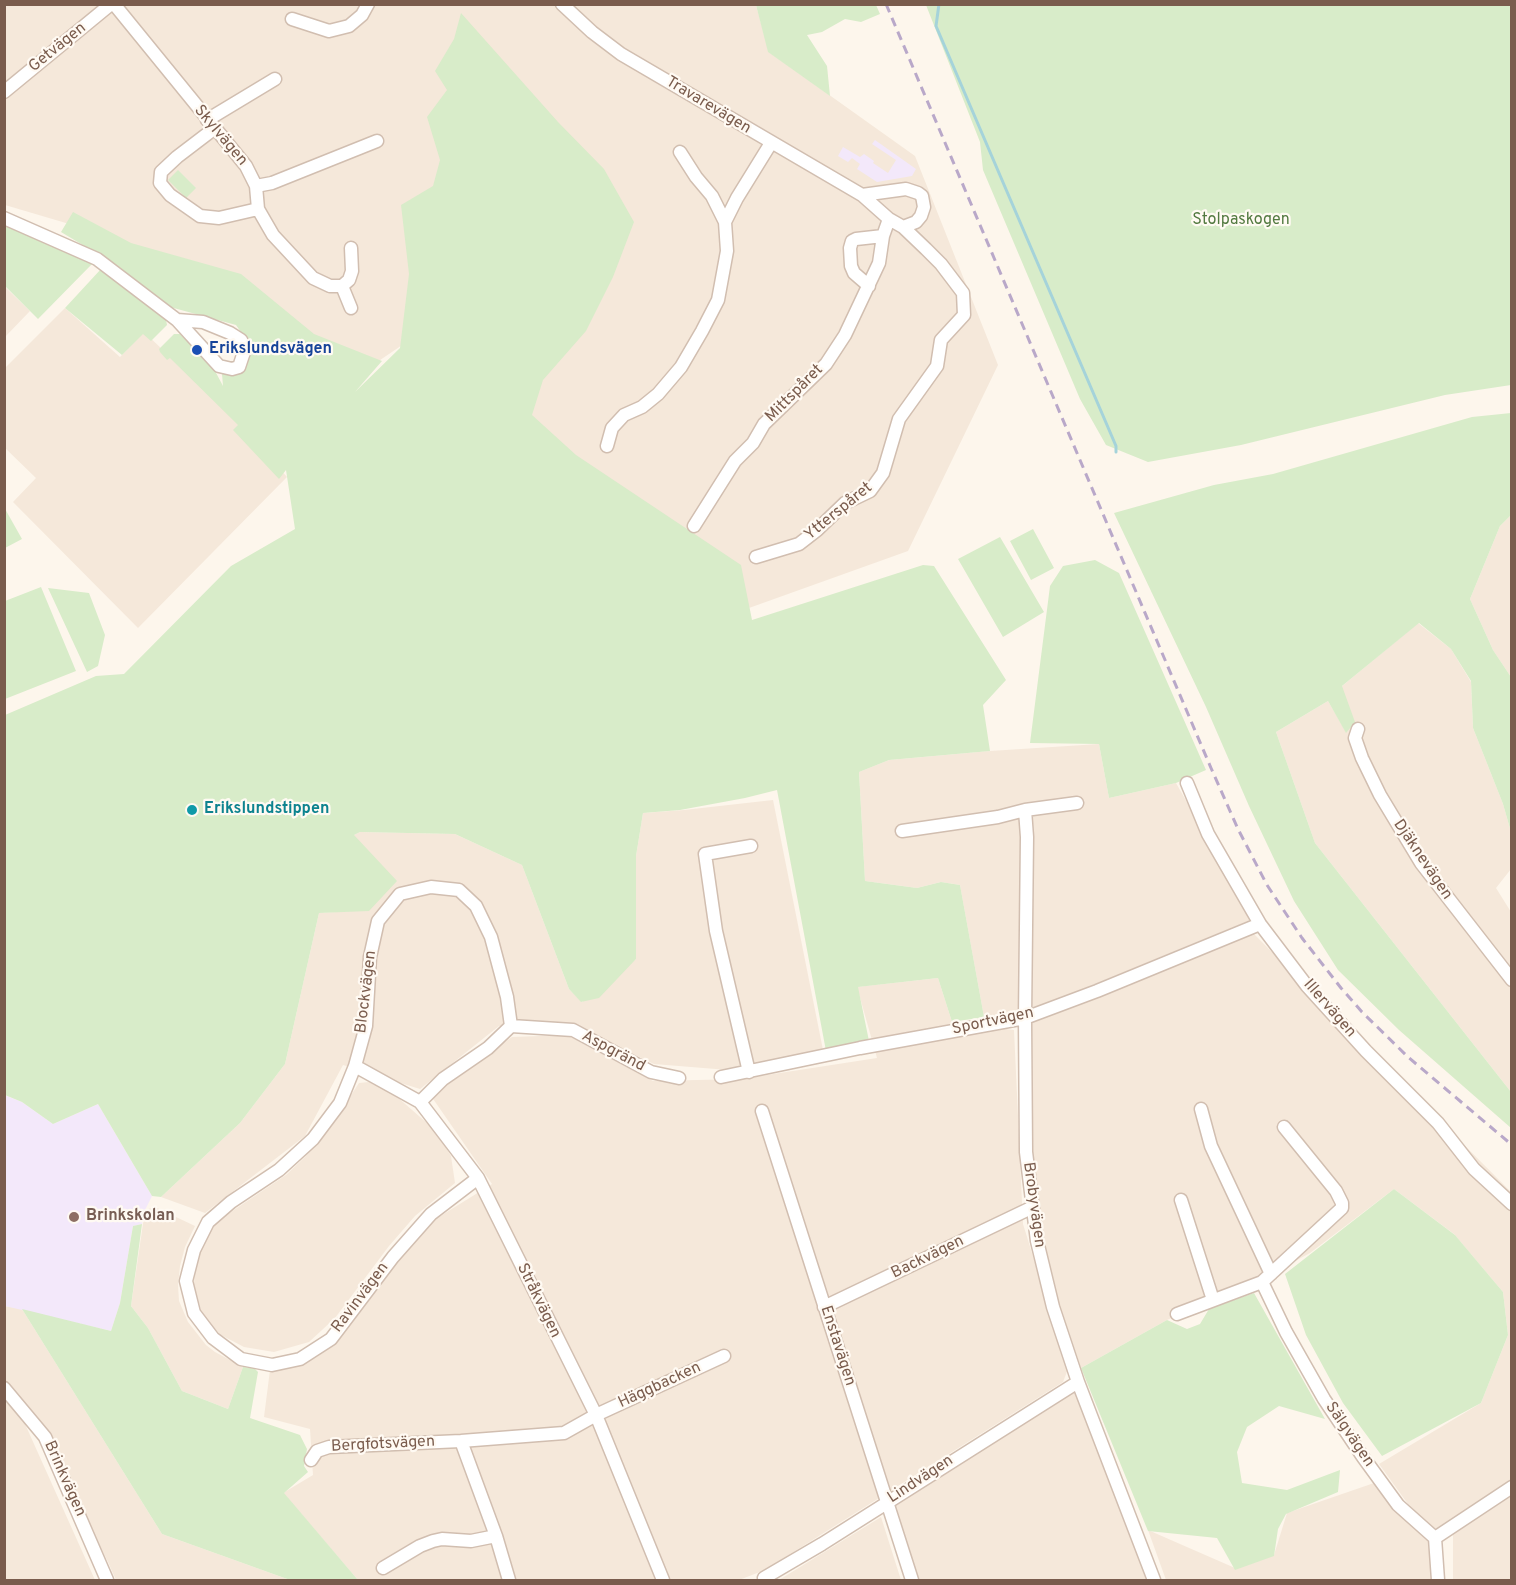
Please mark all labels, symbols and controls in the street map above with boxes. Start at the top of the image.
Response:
street label: Getvägen [25,19,91,77]
street label: Travarevägen [662,73,754,139]
street label: Skylvägen [189,102,251,170]
park label: Stolpaskogen [1192,211,1290,231]
place label: Erikslundsvägen [209,340,332,360]
marker: Erikslundsvägen [190,343,204,357]
street label: Mittspåret [762,361,828,427]
street label: Ytterspåret [801,479,877,545]
place label: Erikslundstippen [204,800,329,820]
marker: Erikslundstippen [185,803,199,817]
street label: Djäknevägen [1388,816,1456,904]
street label: Blockvägen [352,950,382,1034]
street label: Illervägen [1298,976,1360,1042]
street label: Sportvägen [950,1004,1036,1040]
street label: Aspgränd [578,1027,648,1077]
street label: Brobyvägen [1018,1161,1048,1249]
place label: Brinkskolan [86,1207,175,1227]
marker: Brinkskolan [67,1210,81,1224]
street label: Backvägen [888,1232,968,1284]
street label: Ravinvägen [328,1259,394,1337]
street label: Stråkvägen [512,1261,564,1341]
street label: Enstavägen [815,1304,859,1388]
street label: Häggbacken [616,1359,704,1413]
street label: Sälgvägen [1320,1399,1378,1471]
street label: Bergfotsvägen [331,1433,435,1457]
street label: Brinkvägen [39,1438,89,1520]
street label: Lindvägen [885,1452,957,1508]

